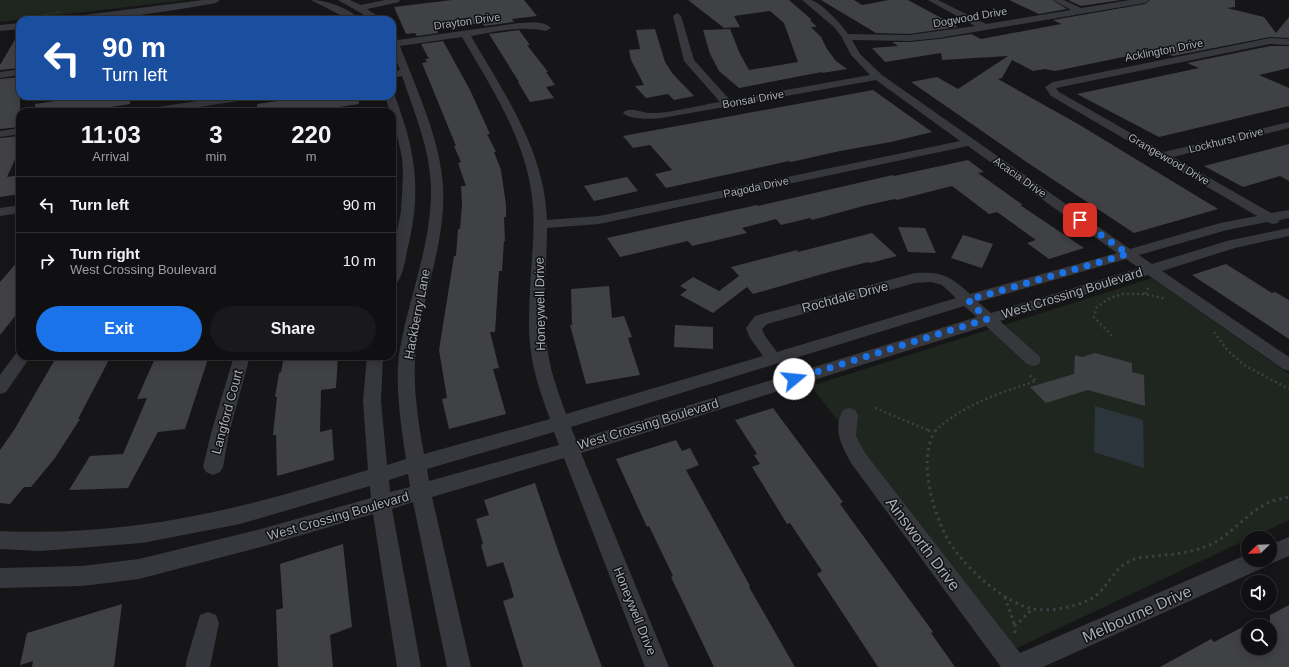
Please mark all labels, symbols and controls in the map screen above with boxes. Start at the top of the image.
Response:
street label: Dogwood Drive [932,5,1008,29]
street label: Drayton Drive [433,10,501,32]
icon: left [36,32,88,84]
text: 90 m [102,32,166,63]
street label: Acklington Drive [1124,37,1204,63]
text: Turn left [102,65,167,85]
street label: Bonsai Drive [721,88,785,110]
text: 11:03 [81,121,141,148]
text: 3 [209,121,223,148]
text: 220 [291,121,331,148]
street label: Lockhurst Drive [1187,125,1265,155]
street label: Grangewood Drive [1126,131,1212,187]
text: Arrival [92,149,129,164]
text: min [206,149,226,164]
text: m [306,149,317,164]
street label: Acacia Drive [991,154,1049,200]
street label: Pagoda Drive [722,174,790,200]
icon: left [36,194,58,216]
text: Turn left [70,196,129,213]
text: 90 m [343,196,376,213]
pin [1063,203,1097,237]
icon: arrive [1069,209,1091,231]
text: Turn right [70,245,140,262]
icon: right [36,250,58,272]
text: 10 m [343,252,376,269]
street label: Honeywell Drive [532,257,548,351]
text: West Crossing Boulevard [70,262,216,277]
street label: West Crossing Boulevard [1000,264,1144,322]
street label: Hackberry Lane [401,268,433,360]
street label: Rochdale Drive [800,278,890,316]
button: Exit [36,306,202,352]
button: Share [210,306,376,352]
position arrow [773,358,815,400]
street label: Langford Court [209,368,246,456]
street label: West Crossing Boulevard [576,395,720,453]
street label: West Crossing Boulevard [266,489,410,543]
street label: Ainsworth Drive [883,494,964,594]
north arrow [1241,531,1277,567]
map controls [1241,531,1277,655]
street label: Honeywell Drive [610,565,660,657]
button: sound [1241,575,1277,611]
street label: Melbourne Drive [1080,582,1194,646]
button: search [1241,619,1277,655]

